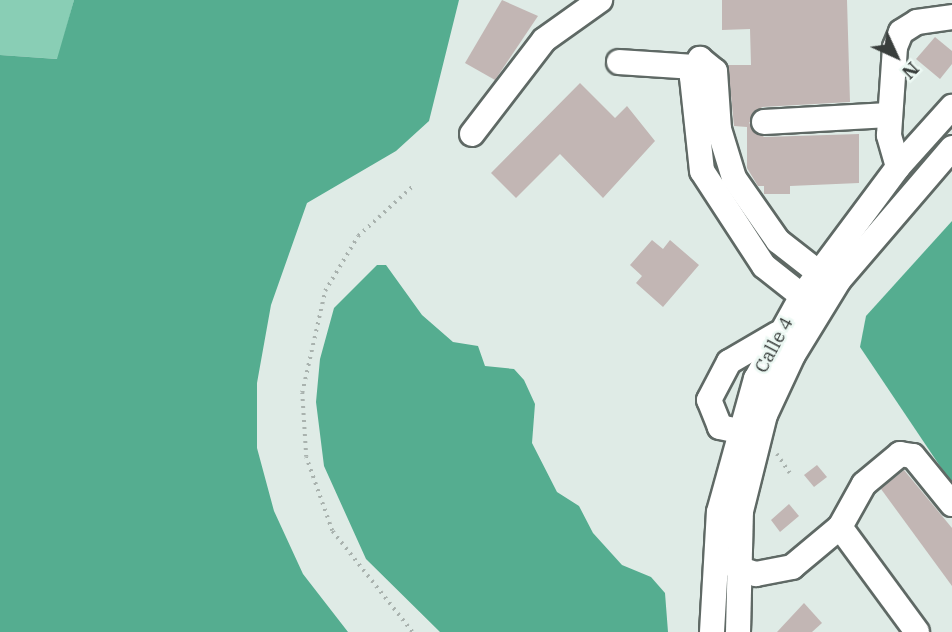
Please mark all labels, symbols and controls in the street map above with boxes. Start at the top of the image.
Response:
north arrow [861,21,931,91]
text: N [897,57,925,85]
street label: Calle 4 [750,313,798,377]

